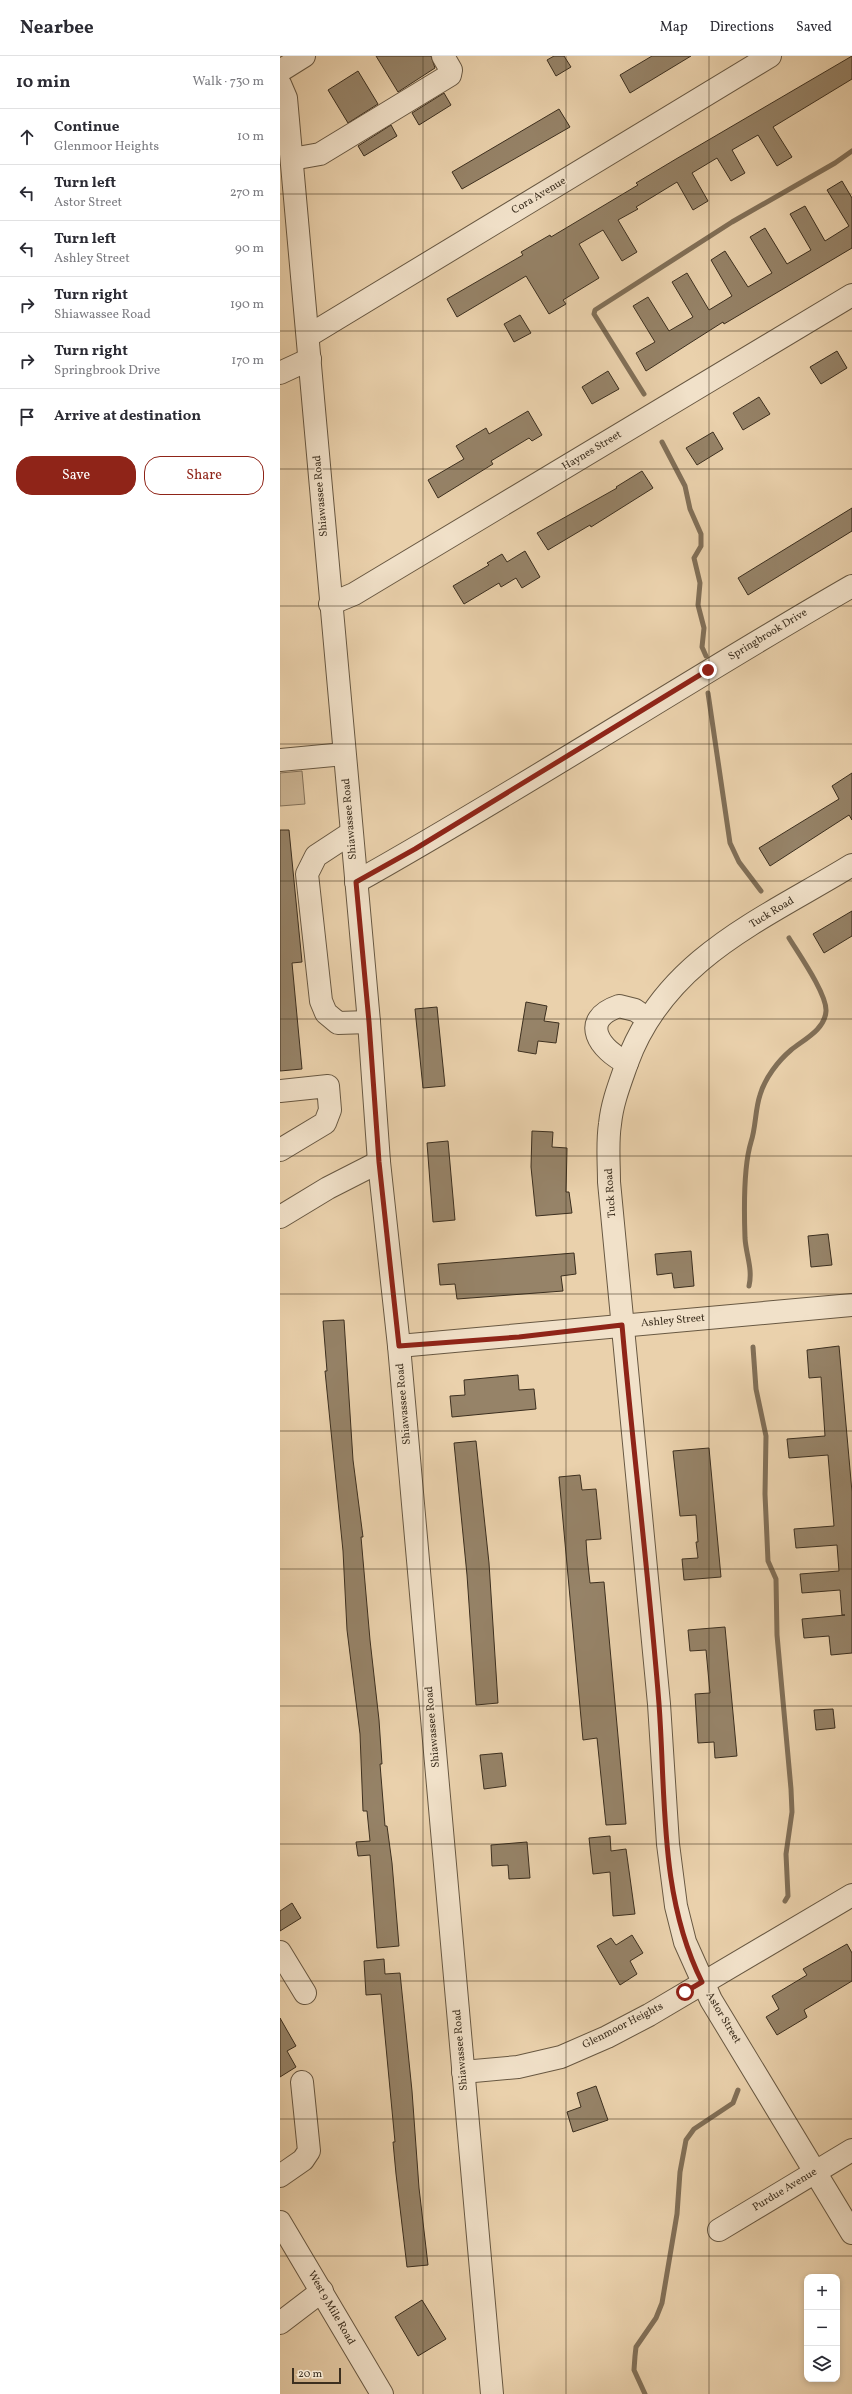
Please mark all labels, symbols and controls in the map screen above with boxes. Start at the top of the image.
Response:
text: Nearbee [20,15,94,41]
text: Map [660,18,688,37]
text: Directions [710,18,774,37]
text: Saved [796,18,832,37]
text: 10 min [16,71,70,94]
text: Walk · 730 m [192,73,264,91]
text: Continue [54,117,119,138]
icon: ahead [16,126,38,148]
text: 10 m [237,128,264,146]
text: Glenmoor Heights [54,138,159,156]
text: Turn left [54,173,116,194]
street label: Cora Avenue [509,174,569,218]
icon: left [16,182,38,204]
text: 270 m [230,184,264,202]
text: Astor Street [54,194,122,212]
text: Turn left [54,229,116,250]
icon: left [16,238,38,260]
text: 90 m [235,240,264,258]
text: Ashley Street [54,250,130,268]
text: Turn right [54,285,128,306]
icon: right [16,294,38,316]
text: 190 m [230,296,264,314]
text: Shiawassee Road [54,306,151,324]
text: Turn right [54,341,128,362]
icon: right [16,350,38,372]
text: 170 m [231,352,264,370]
text: Springbrook Drive [54,362,160,380]
icon: arrive [16,406,38,428]
text: Arrive at destination [54,406,201,427]
street label: Haynes Street [559,427,625,475]
street label: Shiawassee Road [310,455,332,537]
button: Save [16,456,136,495]
button: Share [144,456,264,495]
street label: Springbrook Drive [726,605,810,665]
route end [699,661,717,679]
street label: Shiawassee Road [339,778,361,860]
street label: Tuck Road [747,894,797,932]
street label: Tuck Road [602,1168,620,1218]
street label: Ashley Street [640,1311,706,1331]
street label: Shiawassee Road [393,1363,415,1445]
street label: Shiawassee Road [422,1686,444,1768]
route start [676,1983,694,2001]
street label: Astor Street [702,1989,744,2047]
street label: Glenmoor Heights [580,1999,666,2053]
street label: Shiawassee Road [450,2009,472,2091]
street label: Purdue Avenue [750,2165,820,2215]
street label: West 9 Mile Road [304,2268,358,2348]
map controls [804,2274,840,2382]
button: + [804,2274,840,2310]
button: − [804,2310,840,2346]
button: layers [804,2346,840,2382]
scale bar [292,2366,341,2385]
text: 20 m [298,2367,322,2382]

